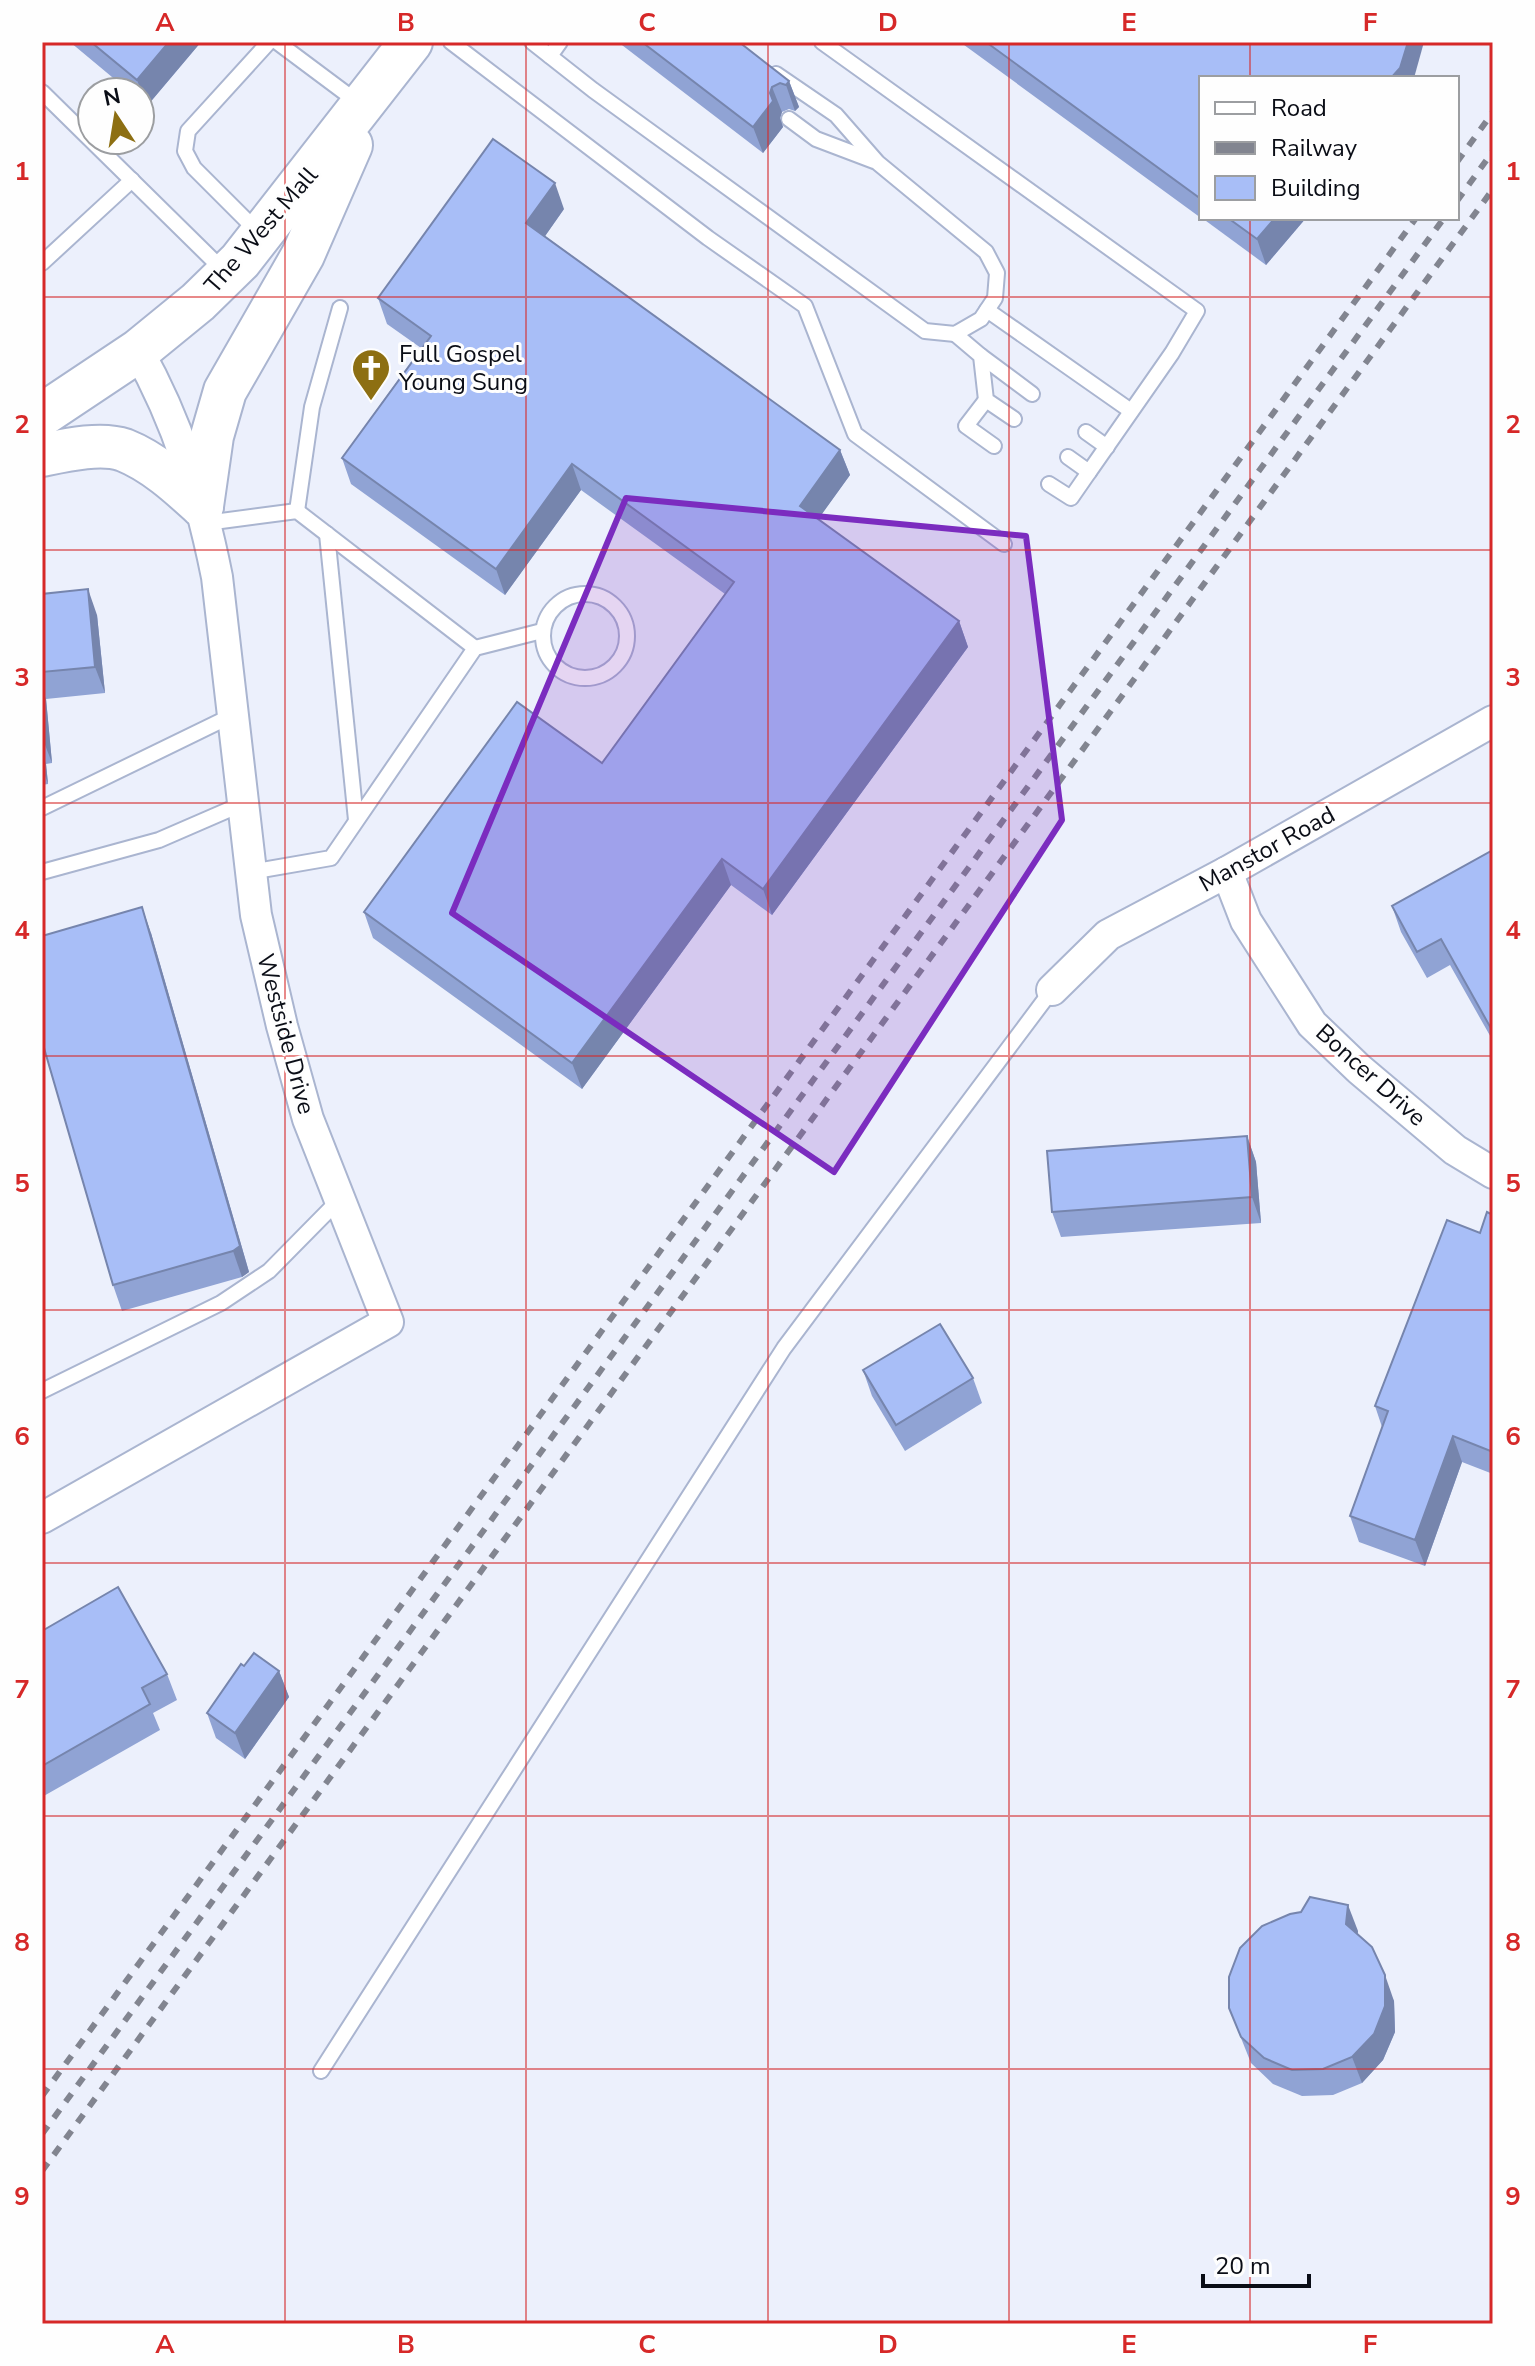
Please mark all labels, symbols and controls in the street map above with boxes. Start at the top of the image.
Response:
text: A [155,5,175,40]
text: B [397,5,415,40]
text: C [638,5,656,40]
text: D [878,5,898,40]
text: E [1121,5,1137,40]
text: F [1363,5,1377,40]
north arrow [76,76,156,156]
legend [1199,76,1459,220]
text: N [101,81,123,114]
text: Road [1271,92,1327,124]
text: Railway [1271,132,1358,164]
text: 1 [14,154,30,189]
text: 1 [1505,154,1521,189]
street label: The West Mall [197,160,325,300]
text: Building [1271,172,1361,204]
place label: Full Gospel Young Sung [398,338,528,398]
church icon: Full Gospel Young Sung [350,347,392,402]
text: 2 [14,407,30,442]
text: 2 [1505,407,1521,442]
text: 3 [14,660,30,695]
text: 3 [1505,660,1521,695]
street label: Manstor Road [1193,799,1341,899]
text: 4 [14,913,30,948]
text: 4 [1505,913,1521,948]
street label: Westside Drive [249,950,323,1118]
street label: Boncer Drive [1309,1017,1433,1133]
text: 5 [14,1166,30,1201]
text: 5 [1505,1166,1521,1201]
text: 6 [14,1419,30,1454]
text: 6 [1505,1419,1521,1454]
text: 7 [14,1672,30,1707]
text: 7 [1505,1672,1521,1707]
text: 8 [14,1925,30,1960]
text: 8 [1505,1925,1521,1960]
text: 9 [14,2179,30,2214]
text: 9 [1505,2179,1521,2214]
scale bar [1203,2238,1309,2288]
text: 20 m [1215,2250,1271,2282]
text: A [155,2327,175,2362]
text: B [397,2327,415,2362]
text: C [638,2327,656,2362]
text: D [878,2327,898,2362]
text: E [1121,2327,1137,2362]
text: F [1363,2327,1377,2362]

